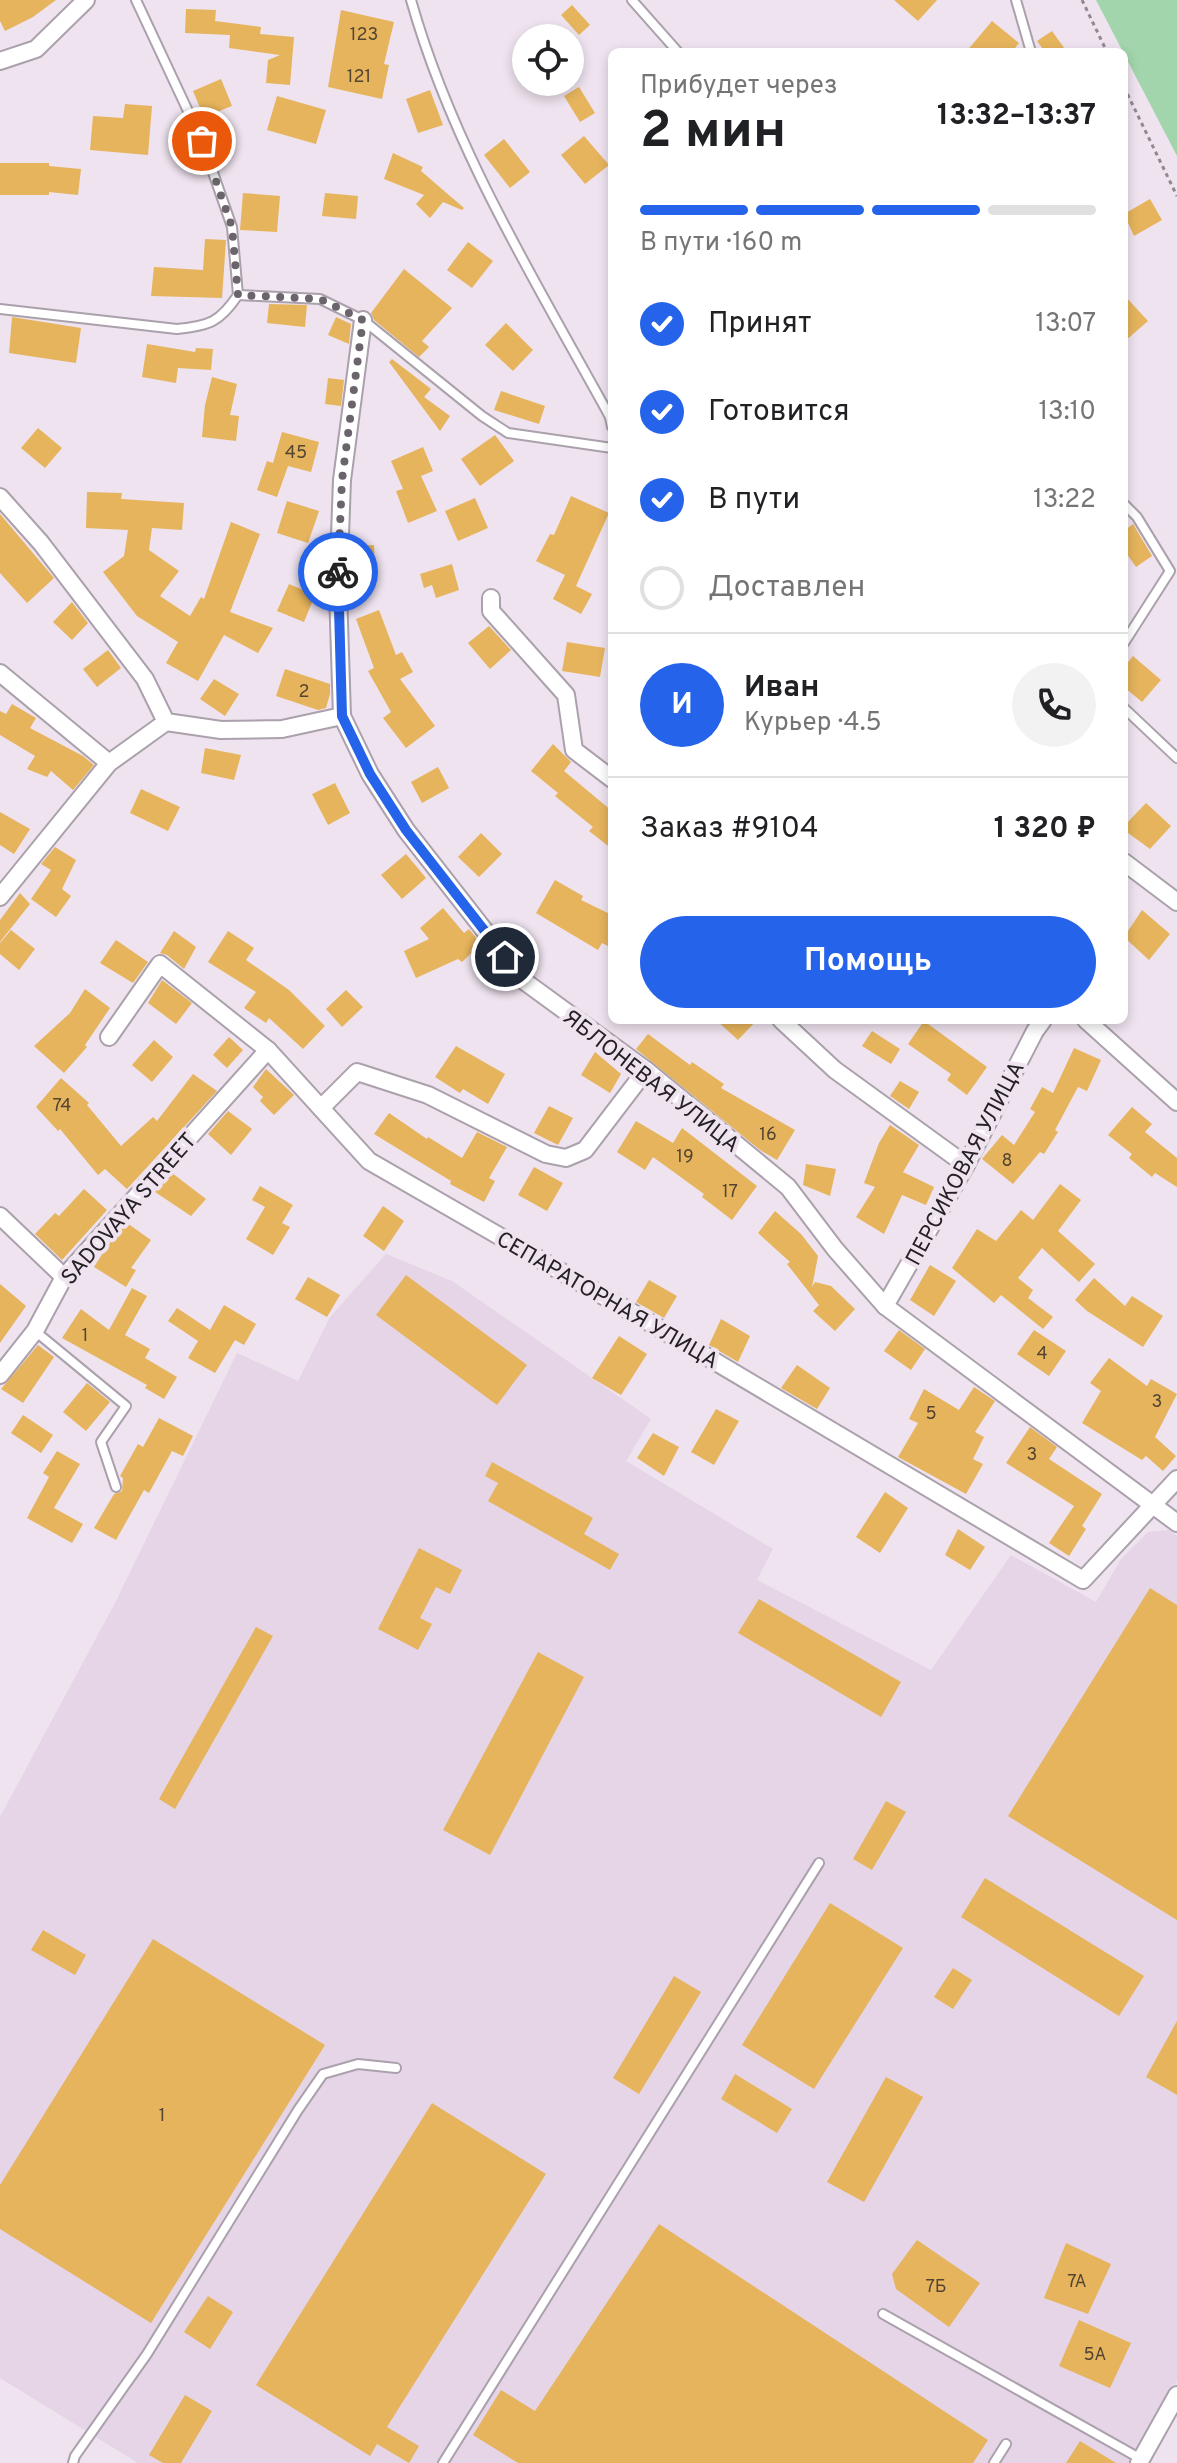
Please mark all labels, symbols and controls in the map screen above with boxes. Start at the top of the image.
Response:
house number: 123 [350,24,378,47]
map controls [512,24,584,96]
button: locate [512,24,584,96]
house number: 121 [347,66,371,89]
text: Прибудет через [640,70,838,103]
text: 13:32–13:37 [937,98,1096,135]
text: 2 мин [640,100,786,166]
pin [168,107,236,175]
icon: bag [180,119,224,163]
text: В пути · 160 m [640,227,802,260]
icon: check [640,302,684,346]
text: Принят [708,306,812,343]
text: 13:07 [1035,308,1096,341]
icon: check [640,390,684,434]
text: Готовится [708,394,850,431]
text: 13:10 [1038,396,1096,429]
house number: 45 [285,442,307,465]
icon: check [640,478,684,522]
text: В пути [708,482,800,519]
text: 13:22 [1033,484,1096,517]
courier [298,532,378,612]
icon: bike [316,550,360,594]
text: Доставлен [708,570,865,607]
button: phone [1012,663,1096,747]
text: Иван [744,670,819,707]
house number: 2 [298,681,310,704]
text: И [671,687,693,724]
text: Курьер · 4.5 [744,707,882,740]
text: Заказ #9104 [640,811,819,848]
text: 1 320 ₽ [994,811,1096,848]
button: Помощь [640,916,1096,1008]
pin [471,923,539,991]
icon: home [483,935,527,979]
street label: ЯБЛОНЕВАЯ УЛИЦА [557,1005,744,1159]
street label: ПЕРСИКОВАЯ УЛИЦА [901,1058,1031,1271]
house number: 74 [53,1095,71,1118]
house number: 16 [759,1124,777,1147]
street label: SADOVAYA STREET [56,1128,203,1291]
house number: 19 [676,1146,694,1169]
house number: 8 [1002,1150,1013,1173]
house number: 17 [722,1181,738,1204]
street label: СЕПАРАТОРНАЯ УЛИЦА [491,1226,723,1376]
house number: 1 [82,1325,88,1348]
house number: 4 [1036,1343,1048,1366]
house number: 3 [1152,1391,1162,1414]
house number: 5 [925,1403,937,1426]
house number: 3 [1027,1444,1037,1467]
house number: 1 [159,2105,165,2128]
house number: 7А [1067,2271,1087,2294]
house number: 7Б [925,2276,947,2299]
house number: 5А [1083,2344,1107,2367]

